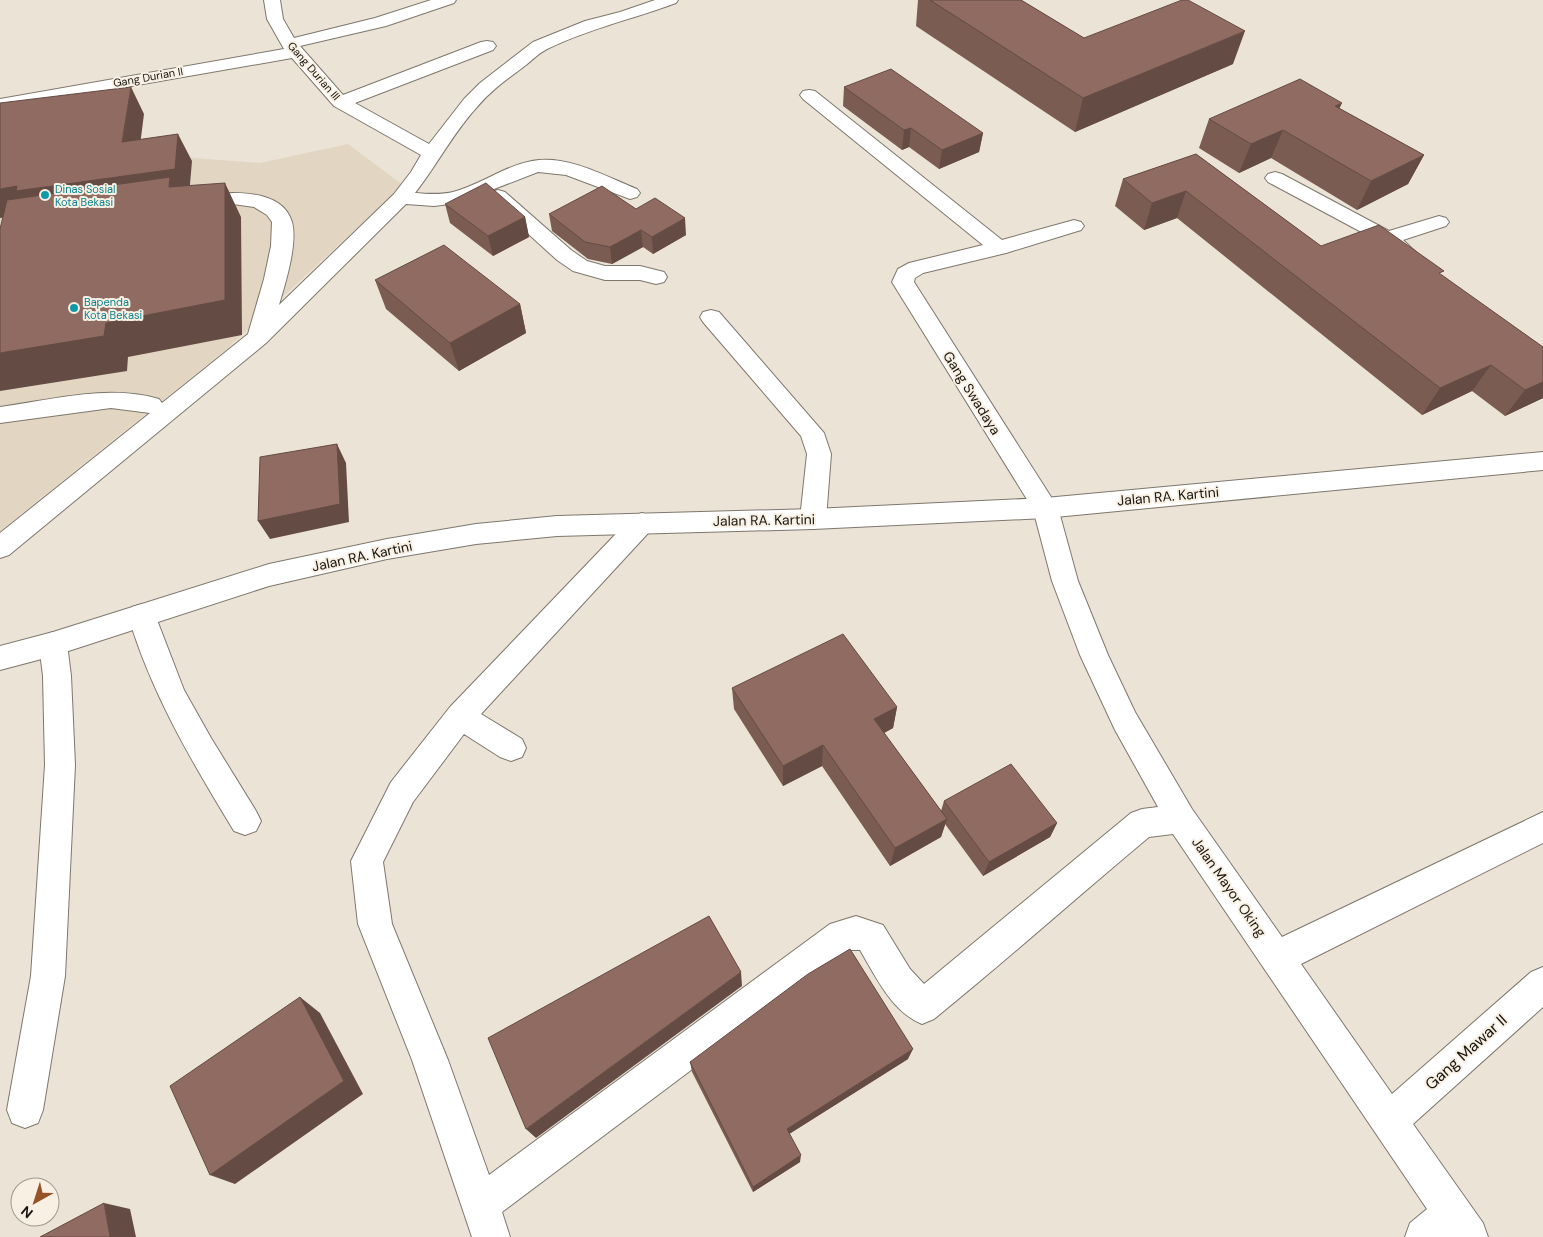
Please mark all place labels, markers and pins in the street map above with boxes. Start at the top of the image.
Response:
place label: Dinas Sosial Kota Bekasi [55,182,115,209]
marker: Dinas Sosial Kota Bekasi [39,189,51,201]
place label: Bapenda Kota Bekasi [84,295,142,322]
marker: Bapenda Kota Bekasi [68,302,80,314]

